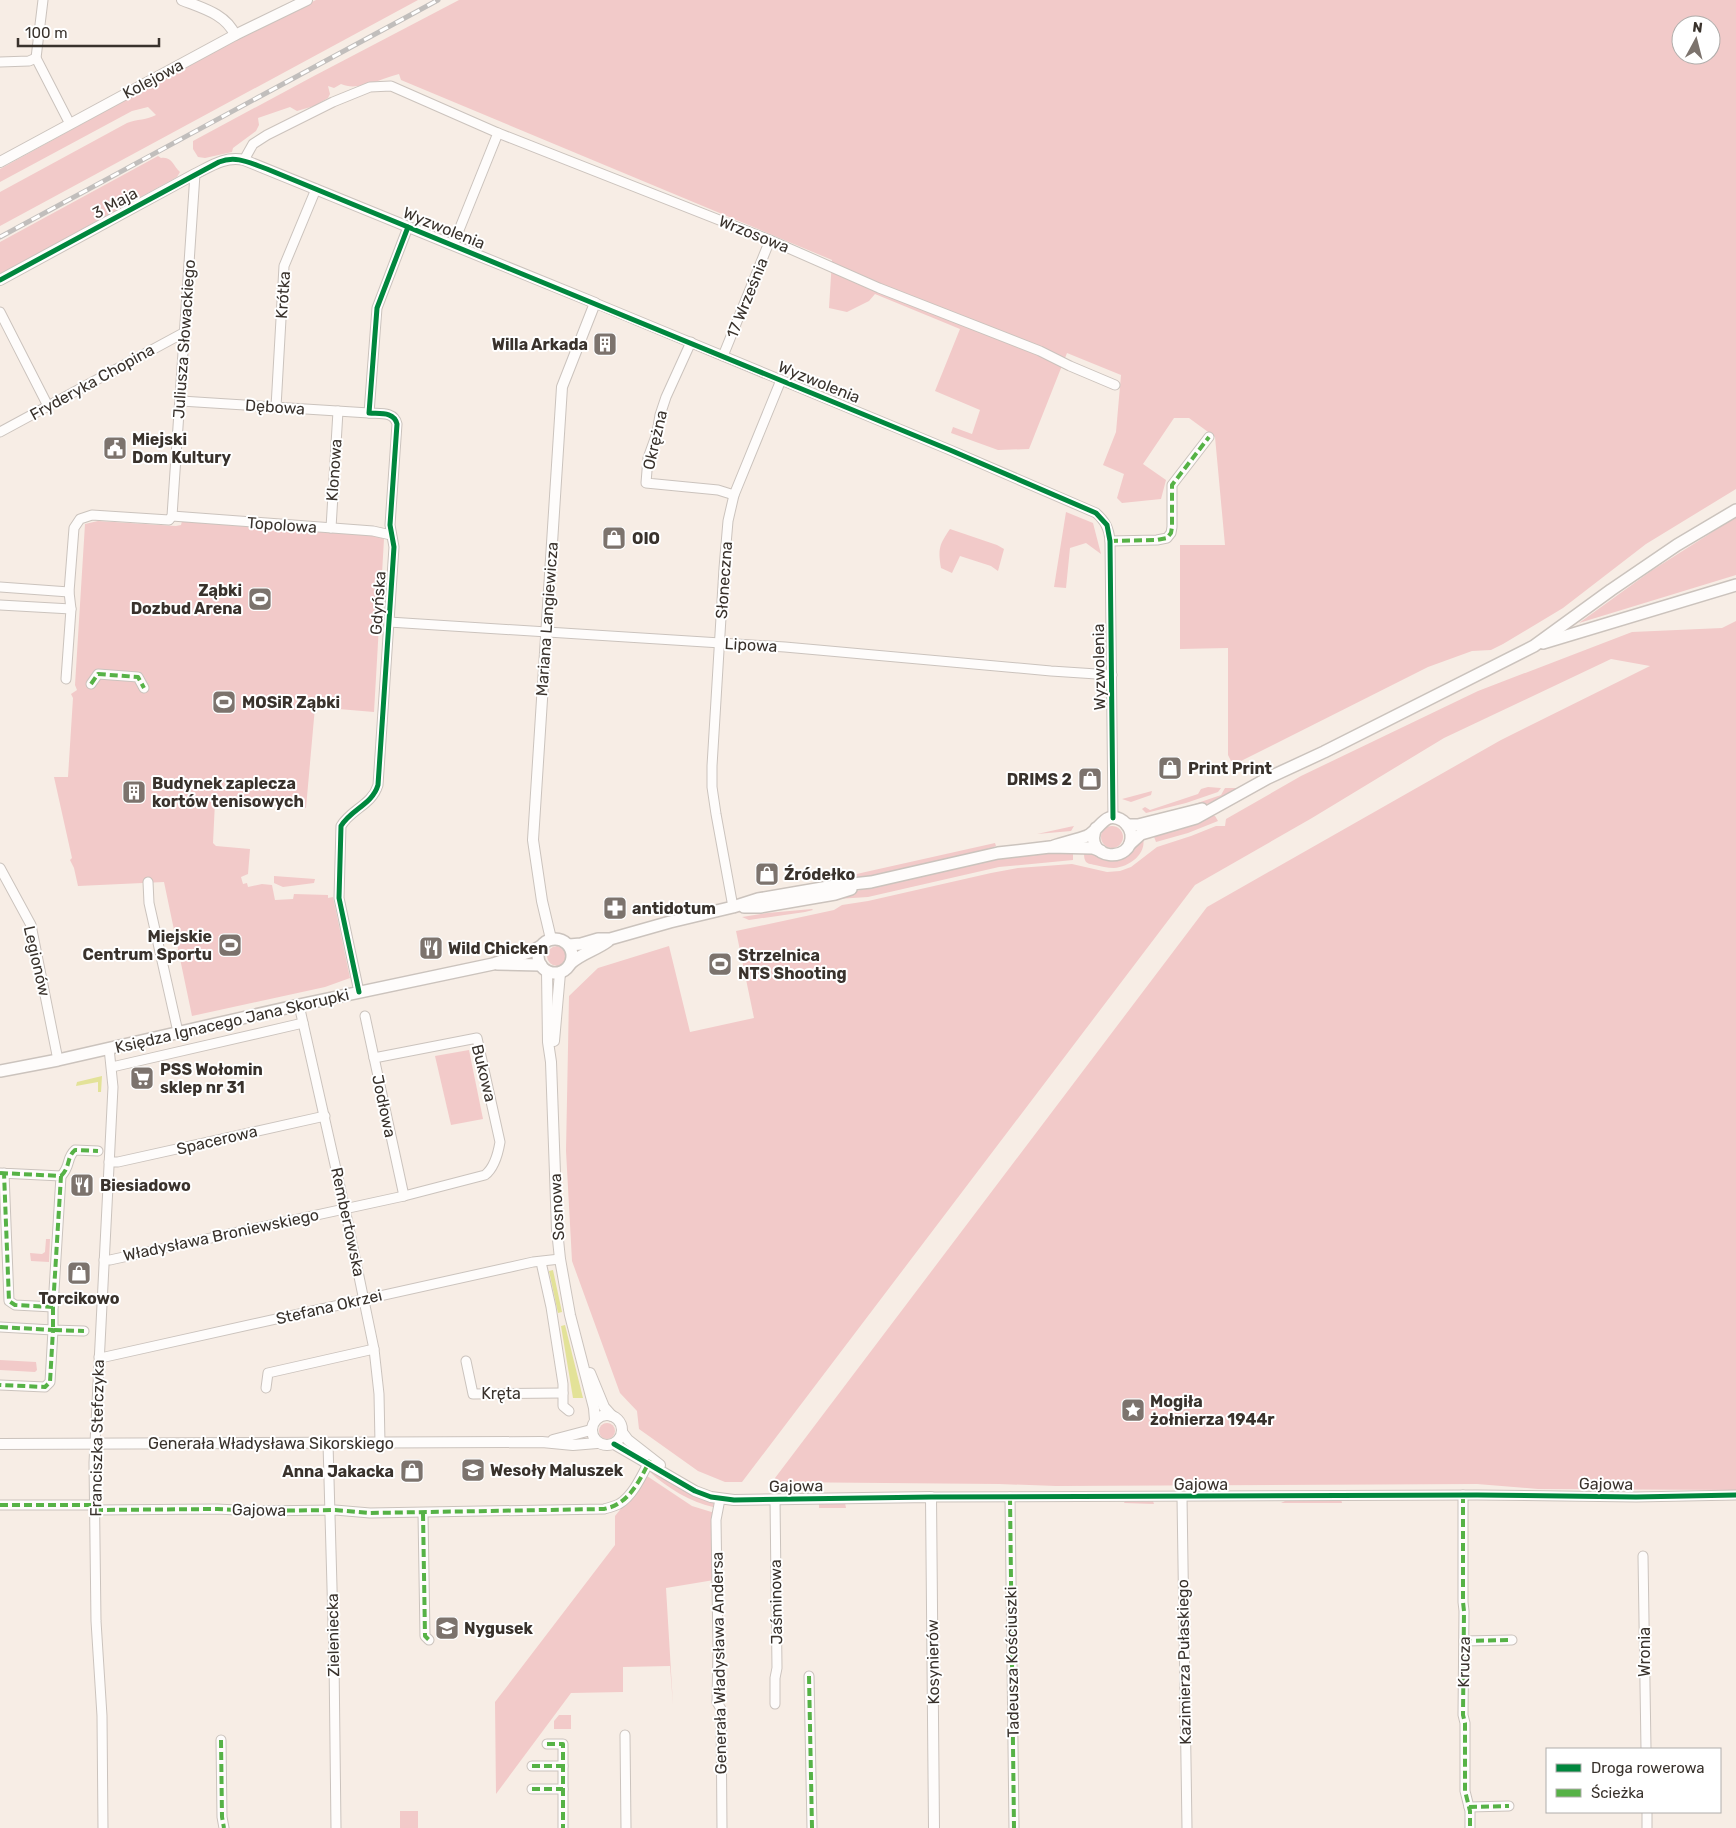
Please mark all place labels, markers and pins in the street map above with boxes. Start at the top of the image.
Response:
building icon: Willa Arkada [592,331,618,357]
place label: Willa Arkada [492,335,588,354]
place label: Miejski Dom Kultury [132,430,231,467]
public building icon: Miejski Dom Kultury [102,435,128,461]
shop icon: OIO [601,525,627,551]
place label: OIO [632,529,660,548]
place label: Ząbki Dozbud Arena [131,581,242,618]
sports icon: Ząbki Dozbud Arena [247,586,273,612]
sports icon: MOSiR Ząbki [211,689,237,715]
place label: MOSiR Ząbki [242,693,340,712]
shop icon: Print Print [1157,755,1183,781]
place label: Print Print [1188,759,1273,778]
shop icon: DRIMS 2 [1077,766,1103,792]
place label: DRIMS 2 [1007,770,1072,789]
place label: Budynek zaplecza kortów tenisowych [152,774,304,811]
building icon: Budynek zaplecza kortów tenisowych [121,779,147,805]
shop icon: Źródełko [754,861,780,887]
place label: Źródełko [784,864,855,884]
pharmacy icon: antidotum [602,895,628,921]
place label: antidotum [632,899,716,918]
place label: Miejskie Centrum Sportu [83,927,212,964]
sports icon: Miejskie Centrum Sportu [217,932,243,958]
restaurant icon: Wild Chicken [418,935,444,961]
place label: Wild Chicken [448,939,548,958]
place label: Strzelnica NTS Shooting [738,946,847,983]
sports icon: Strzelnica NTS Shooting [707,951,733,977]
place label: PSS Wołomin sklep nr 31 [160,1060,263,1097]
supermarket icon: PSS Wołomin sklep nr 31 [129,1065,155,1091]
restaurant icon: Biesiadowo [69,1172,95,1198]
place label: Biesiadowo [100,1176,191,1195]
shop icon: Torcikowo [66,1260,92,1286]
place label: Torcikowo [38,1289,120,1308]
place label: Mogiła żołnierza 1944r [1150,1392,1275,1429]
place icon: Mogiła żołnierza 1944r [1120,1397,1146,1423]
school or university icon: Wesoły Maluszek [460,1457,486,1483]
shop icon: Anna Jakacka [399,1458,425,1484]
place label: Wesoły Maluszek [490,1461,624,1480]
place label: Anna Jakacka [282,1462,394,1481]
school or university icon: Nygusek [434,1615,460,1641]
place label: Nygusek [464,1619,534,1638]

